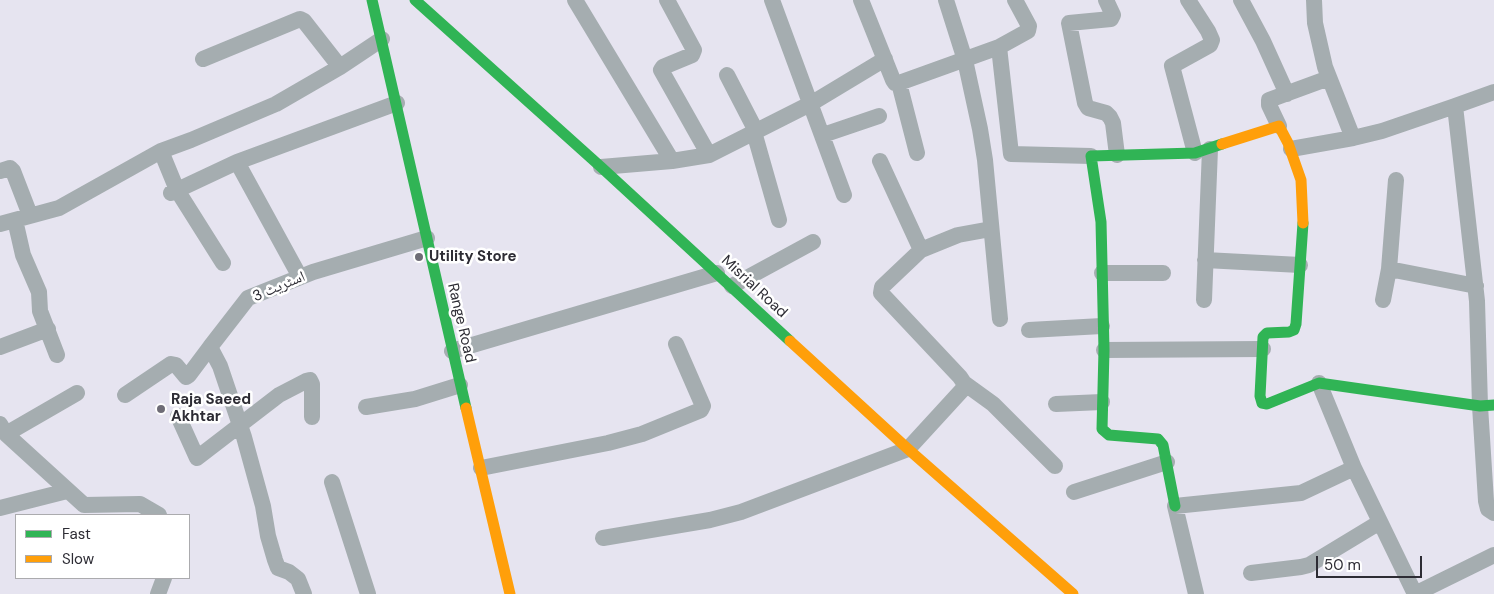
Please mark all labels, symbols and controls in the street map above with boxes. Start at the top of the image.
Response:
place label: Utility Store [429,248,517,266]
marker: Utility Store [413,251,425,263]
street label: Misrial Road [717,252,791,322]
street label: اسٹریٹ 3 [250,268,308,306]
street label: Range Road [443,282,479,364]
place label: Raja Saeed Akhtar [171,391,251,426]
marker: Raja Saeed Akhtar [155,403,167,415]
legend [15,514,190,579]
text: Fast [62,524,91,544]
scale bar [1319,546,1425,578]
text: Slow [62,549,94,569]
text: 50 m [1324,555,1361,575]

